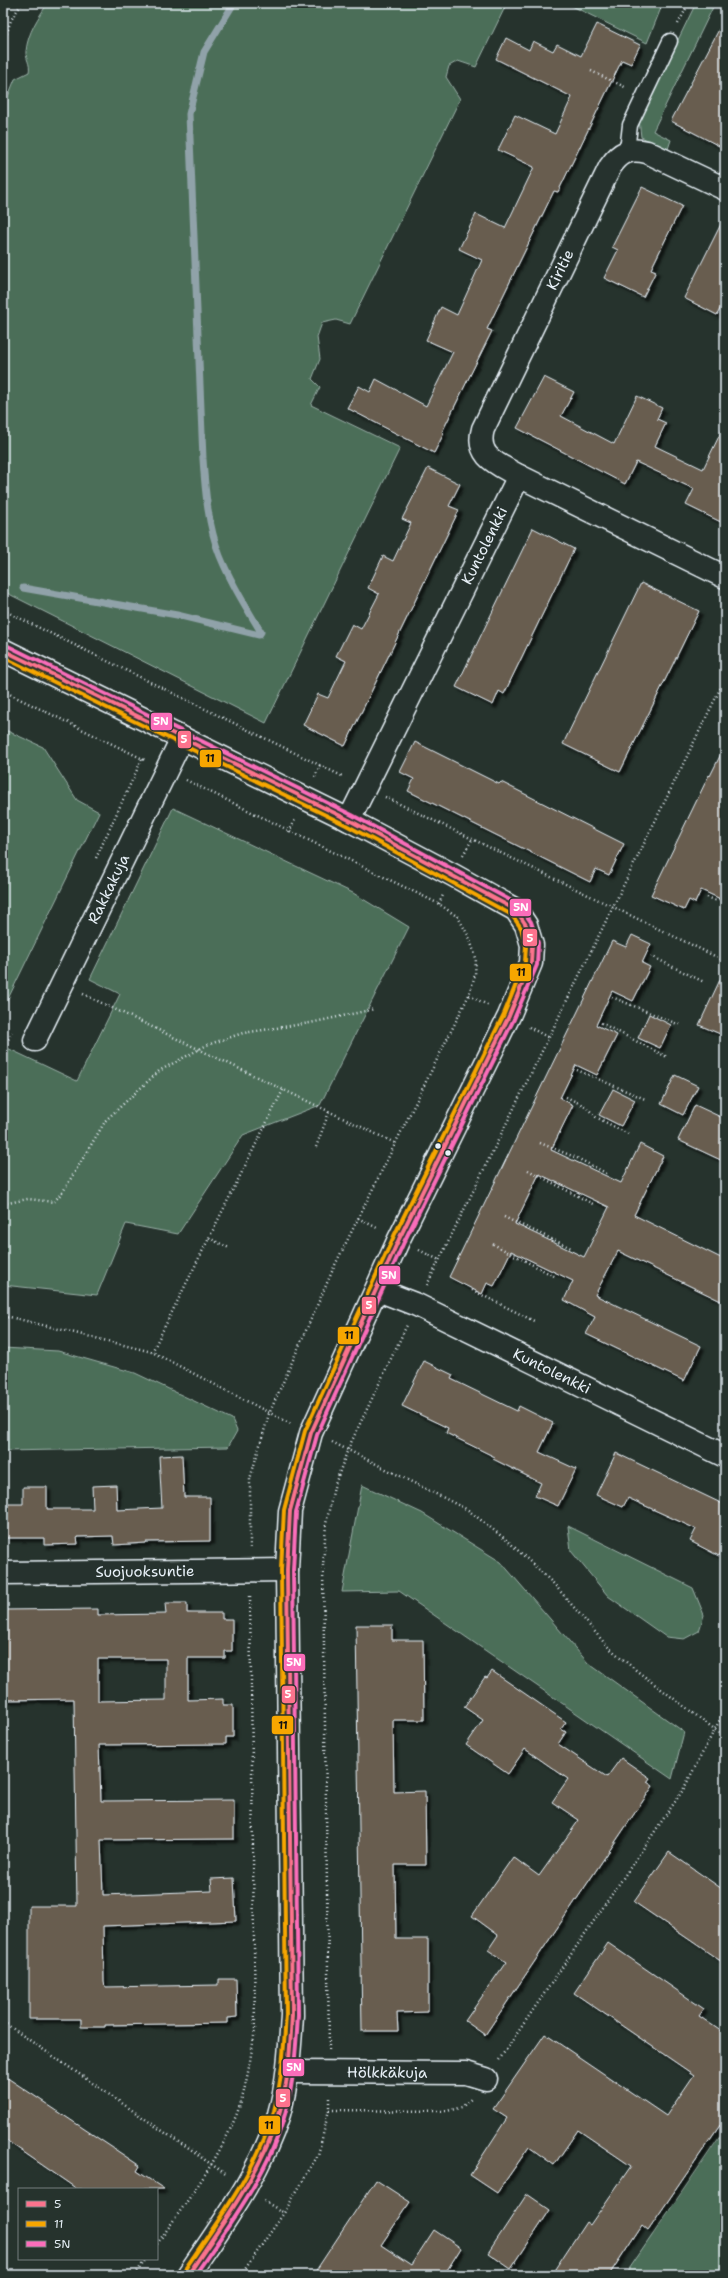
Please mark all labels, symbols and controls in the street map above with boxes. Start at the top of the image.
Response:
street label: Kiritie [542,246,579,293]
street label: Kuntolenkki [457,503,512,588]
line badge: 5N [150,712,173,731]
text: 5N [153,714,169,729]
line badge: 5 [177,730,192,749]
text: 5 [181,732,188,747]
line badge: 11 [199,749,222,768]
text: 11 [205,751,215,766]
street label: Rakkakuja [83,850,134,927]
line badge: 5N [509,898,532,917]
text: 5N [513,900,529,915]
line badge: 5 [522,928,538,947]
text: 5 [527,931,534,946]
line badge: 11 [509,963,532,982]
text: 11 [516,965,526,980]
unlabelled marker [433,1141,443,1151]
unlabelled marker [443,1148,453,1158]
line badge: 5N [378,1265,401,1285]
text: 5N [381,1268,397,1283]
line badge: 5 [361,1296,377,1315]
text: 5 [366,1298,373,1313]
line badge: 11 [337,1326,360,1345]
text: 11 [344,1328,354,1343]
street label: Kuntolenkki [510,1344,594,1399]
street label: Suojuoksuntie [95,1561,195,1582]
line badge: 5N [283,1653,306,1672]
text: 5N [286,1655,302,1670]
line badge: 5 [281,1685,296,1704]
text: 5 [285,1687,292,1702]
line badge: 11 [271,1715,294,1735]
text: 11 [278,1718,288,1733]
line badge: 5N [282,2058,305,2077]
text: 5N [286,2060,302,2075]
street label: Hölkkäkuja [347,2062,428,2083]
line badge: 5 [275,2088,291,2108]
text: 5 [280,2091,287,2106]
line badge: 11 [258,2115,281,2135]
text: 11 [264,2118,274,2133]
legend [18,2188,158,2260]
text: 5 [54,2196,61,2212]
text: 11 [54,2216,64,2232]
text: 5N [54,2236,71,2252]

